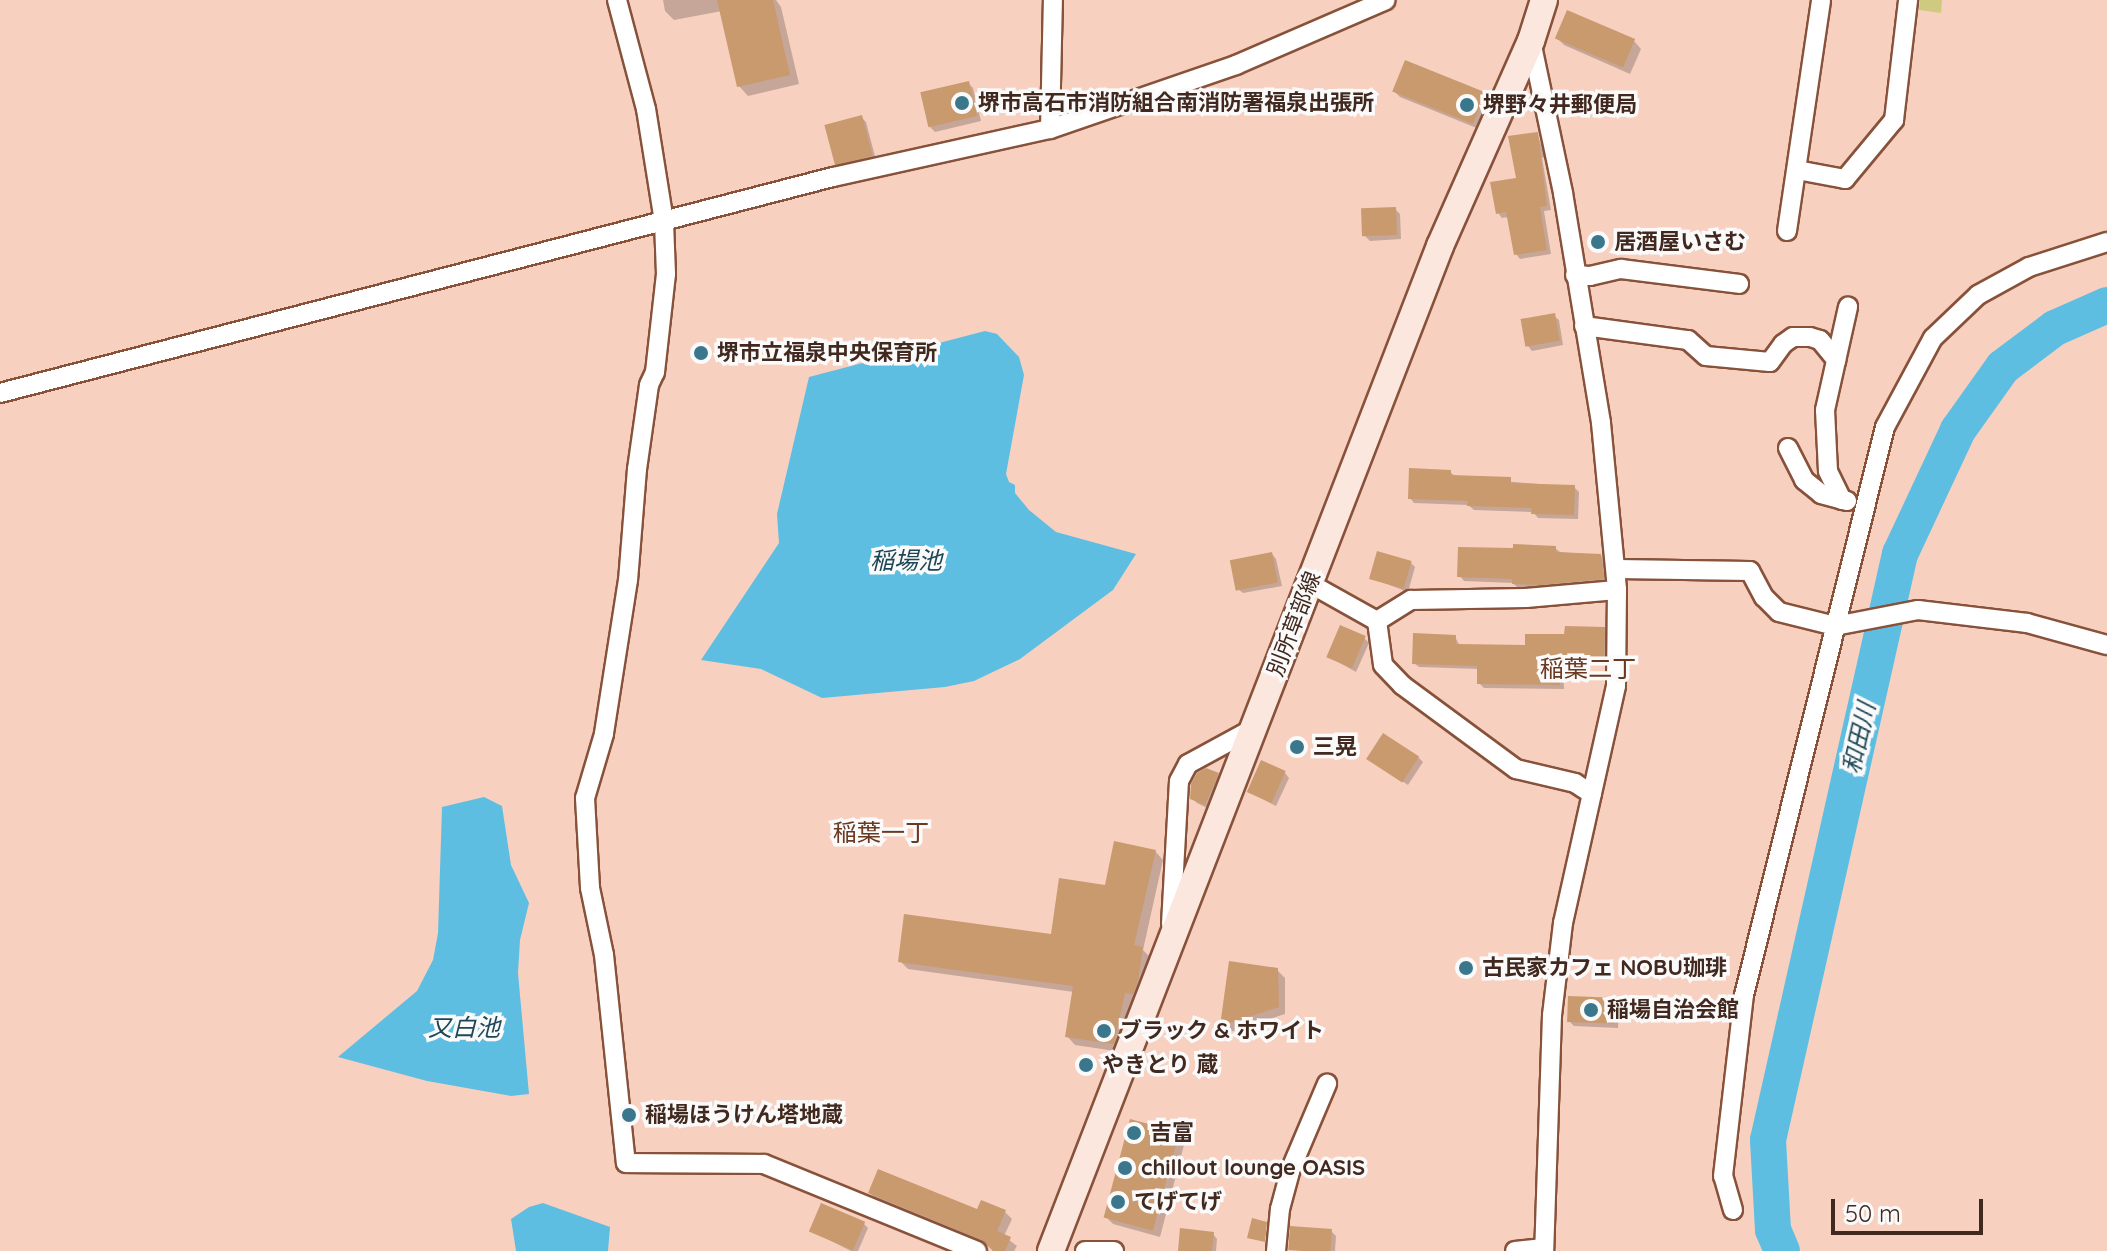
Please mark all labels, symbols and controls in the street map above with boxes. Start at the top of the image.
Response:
place label: 堺市高石市消防組合南消防署福泉出張所 [978,90,1374,116]
place label: 堺野々井郵便局 [1483,92,1637,118]
marker: 堺市高石市消防組合南消防署福泉出張所 [953,94,971,112]
marker: 堺野々井郵便局 [1458,96,1476,114]
place label: 居酒屋いさむ [1614,229,1746,255]
marker: 居酒屋いさむ [1589,233,1607,251]
place label: 堺市立福泉中央保育所 [717,340,937,366]
marker: 堺市立福泉中央保育所 [692,344,710,362]
water label: 稲場池 [870,547,942,575]
street label: 別所草部線 [1262,568,1326,680]
district label: 稲葉二丁 [1540,655,1636,683]
water label: 和田川 [1837,700,1881,776]
place label: 三晃 [1313,734,1357,760]
marker: 三晃 [1288,738,1306,756]
district label: 稲葉一丁 [833,819,929,847]
place label: 古民家カフェ NOBU珈琲 [1482,955,1727,981]
marker: 古民家カフェ NOBU珈琲 [1457,959,1475,977]
place label: 稲場自治会館 [1607,997,1739,1023]
marker: 稲場自治会館 [1582,1001,1600,1019]
water label: 又白池 [428,1014,500,1042]
place label: ブラック & ホワイト [1120,1018,1324,1044]
marker: ブラック & ホワイト [1095,1022,1113,1040]
place label: やきとり 蔵 [1102,1052,1218,1078]
marker: やきとり 蔵 [1077,1056,1095,1074]
place label: 稲場ほうけん塔地蔵 [645,1102,843,1128]
marker: 稲場ほうけん塔地蔵 [620,1106,638,1124]
place label: 吉富 [1150,1120,1194,1146]
marker: 吉富 [1125,1124,1143,1142]
place label: chillout lounge OASIS [1141,1155,1365,1181]
marker: chillout lounge OASIS [1116,1159,1134,1177]
scale bar [1835,1183,1987,1233]
place label: てげてげ [1134,1189,1222,1215]
marker: てげてげ [1109,1193,1127,1211]
text: 50 m [1845,1198,1901,1228]

